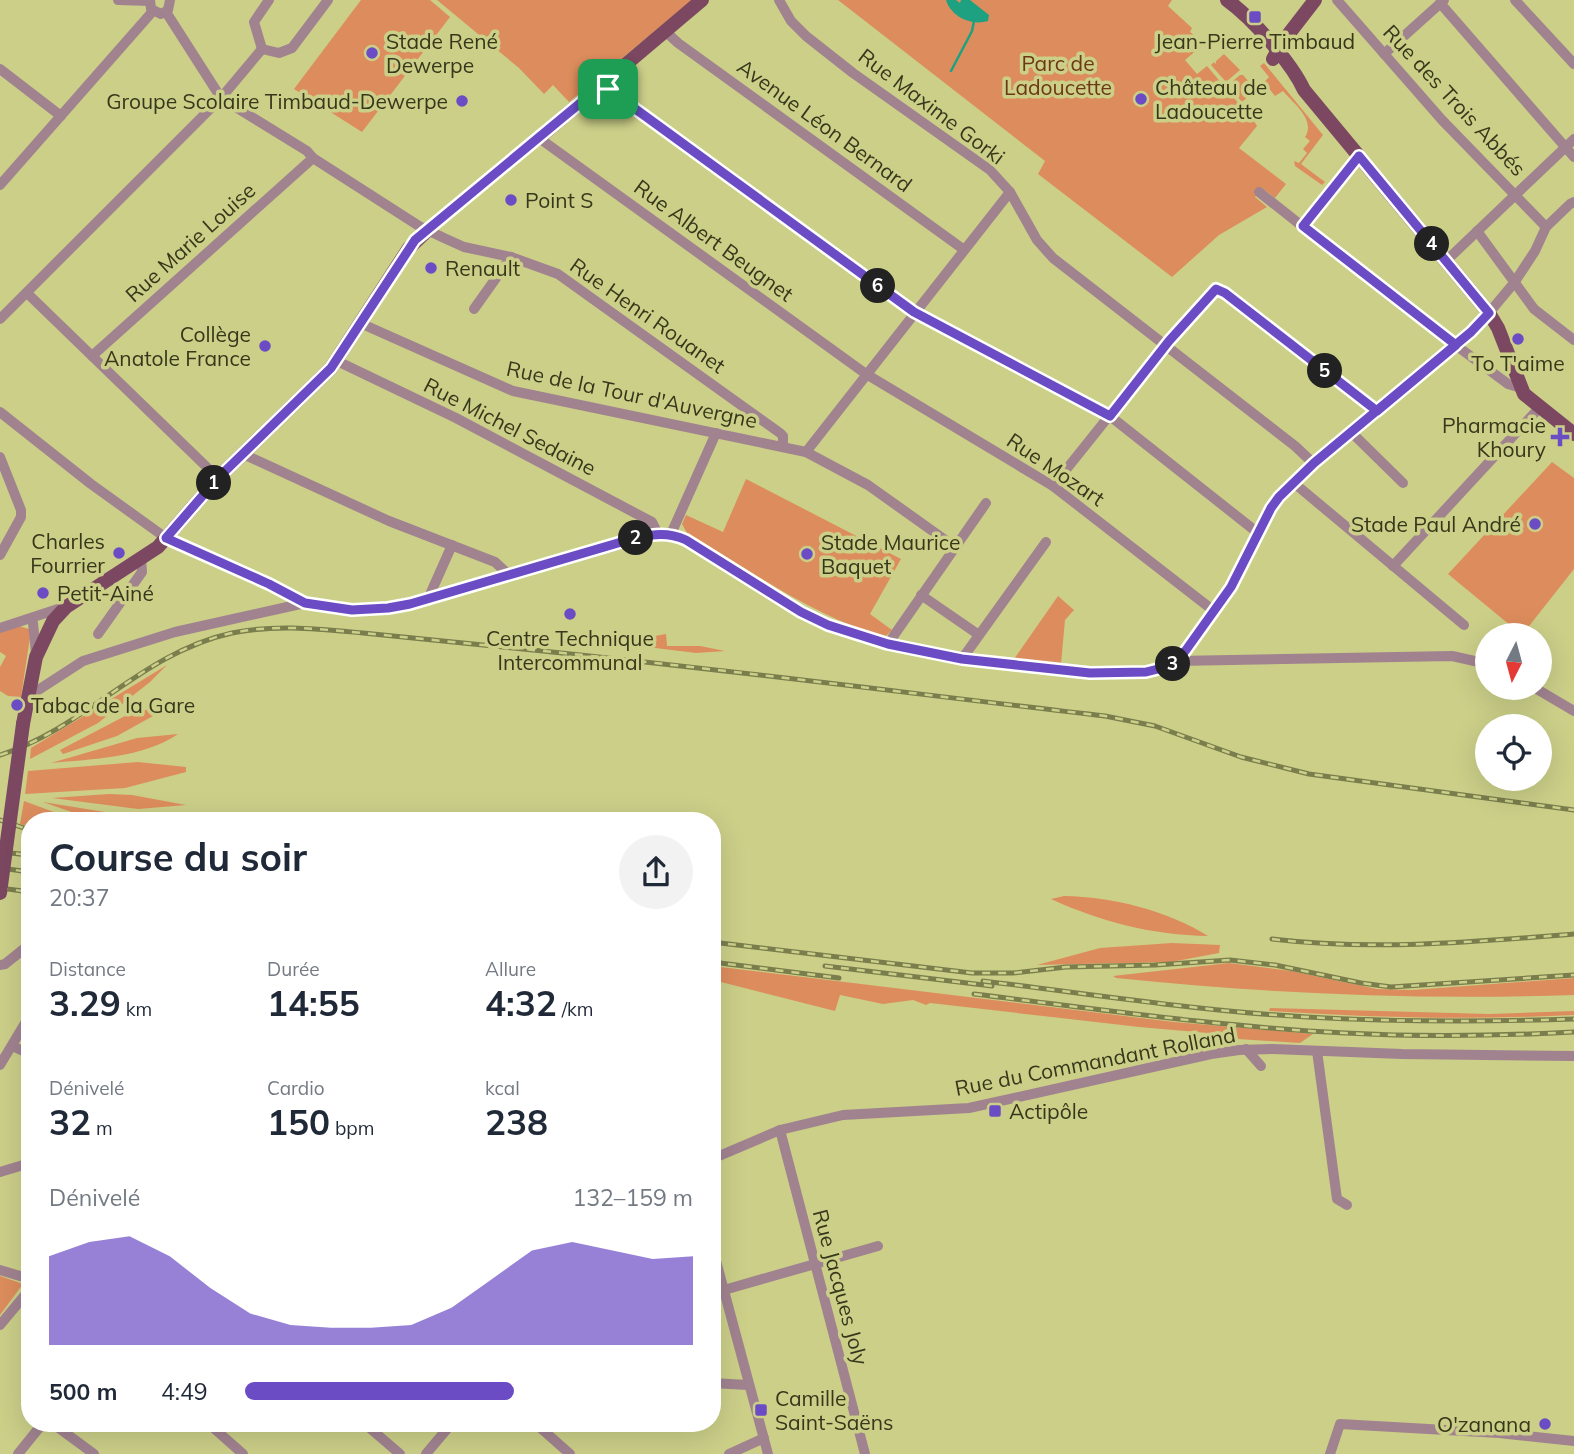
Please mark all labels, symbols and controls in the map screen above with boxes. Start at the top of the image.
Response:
marker: Jean-Pierre Timbaud [1247,9,1263,25]
street label: Rue des Trois Abbés [1378,19,1532,181]
place label: Stade René Dewerpe [386,28,498,78]
place label: Jean-Pierre Timbaud [1155,28,1355,54]
street label: Rue Maxime Gorki [854,42,1010,170]
marker: Stade René Dewerpe [364,45,380,61]
park label: Parc de Ladoucette [1004,50,1112,100]
street label: Avenue Léon Bernard [733,53,917,197]
pin [578,59,638,119]
icon: arrive [589,70,627,108]
place label: Château de Ladoucette [1155,74,1267,124]
place label: Groupe Scolaire Timbaud-Dewerpe [106,88,448,114]
marker: Château de Ladoucette [1133,91,1149,107]
marker: Groupe Scolaire Timbaud-Dewerpe [454,93,470,109]
street label: Rue Albert Beugnet [629,173,799,307]
street label: Rue Marie Louise [120,177,260,307]
place label: Point S [525,187,593,213]
marker: Point S [503,192,519,208]
pin: 4 [1414,226,1450,262]
text: 4 [1426,231,1437,255]
street label: Rue Henri Rouanet [565,252,731,378]
place label: Renault [445,255,520,281]
marker: Renault [423,260,439,276]
pin: 6 [860,268,896,304]
text: 6 [872,273,883,297]
place label: Collège Anatole France [104,321,251,371]
marker: To T'aime [1510,331,1526,347]
marker: Collège Anatole France [257,338,273,354]
place label: To T'aime [1471,350,1565,376]
pin: 5 [1308,354,1342,388]
street label: Rue de la Tour d'Auvergne [504,355,760,433]
text: 5 [1319,358,1330,382]
street label: Rue Michel Sedaine [420,371,600,481]
place label: Pharmacie Khoury [1442,412,1546,462]
street label: Rue Mozart [1002,427,1110,511]
marker: Pharmacie Khoury [1552,429,1568,445]
pin: 1 [196,466,232,500]
text: 1 [208,470,219,494]
place label: Stade Paul André [1351,511,1521,537]
marker: Stade Paul André [1527,516,1543,532]
pin: 2 [618,520,654,556]
text: 2 [630,525,641,549]
place label: Charles Fourrier [30,528,105,578]
place label: Stade Maurice Baquet [821,529,960,579]
marker: Charles Fourrier [111,545,127,561]
marker: Stade Maurice Baquet [799,546,815,562]
place label: Petit-Ainé [57,580,154,606]
marker: Petit-Ainé [35,585,51,601]
marker: Centre Technique Intercommunal [562,606,578,622]
north arrow [1475,623,1552,700]
map controls [1475,623,1552,791]
place label: Centre Technique Intercommunal [486,625,654,675]
pin: 3 [1156,646,1190,682]
text: 3 [1167,651,1178,675]
place label: Tabac de la Gare [31,692,195,718]
marker: Tabac de la Gare [9,697,25,713]
button: locate [1475,714,1552,791]
text: Course du soir [49,833,307,881]
button: share [619,835,693,909]
text: 20:37 [49,883,109,912]
text: Distance [49,957,126,981]
text: Durée [267,957,320,981]
text: Allure [485,957,536,981]
text: 3.29 [49,981,121,1025]
text: 14:55 [267,981,360,1025]
text: 4:32 [485,981,557,1025]
text: km [121,997,152,1021]
text: /km [557,997,594,1021]
street label: Rue du Commandant Rolland [952,1021,1238,1101]
text: Dénivelé [49,1076,124,1100]
text: Cardio [267,1076,325,1100]
text: kcal [485,1076,520,1100]
place label: Actipôle [1009,1098,1088,1124]
text: 32 [49,1100,91,1144]
text: 150 [267,1100,330,1144]
text: 238 [485,1100,548,1144]
marker: Actipôle [987,1103,1003,1119]
text: m [91,1116,113,1140]
text: bpm [330,1116,374,1140]
text: Dénivelé [49,1183,140,1212]
text: 132–159 m [572,1183,693,1212]
street label: Rue Jacques Joly [808,1206,874,1368]
text: 500 m [49,1377,117,1406]
text: 4:49 [161,1377,208,1406]
place label: Camille Saint-Saëns [775,1385,894,1435]
marker: Camille Saint-Saëns [753,1402,769,1418]
place label: O'zanana [1437,1411,1531,1437]
marker: O'zanana [1537,1416,1553,1432]

